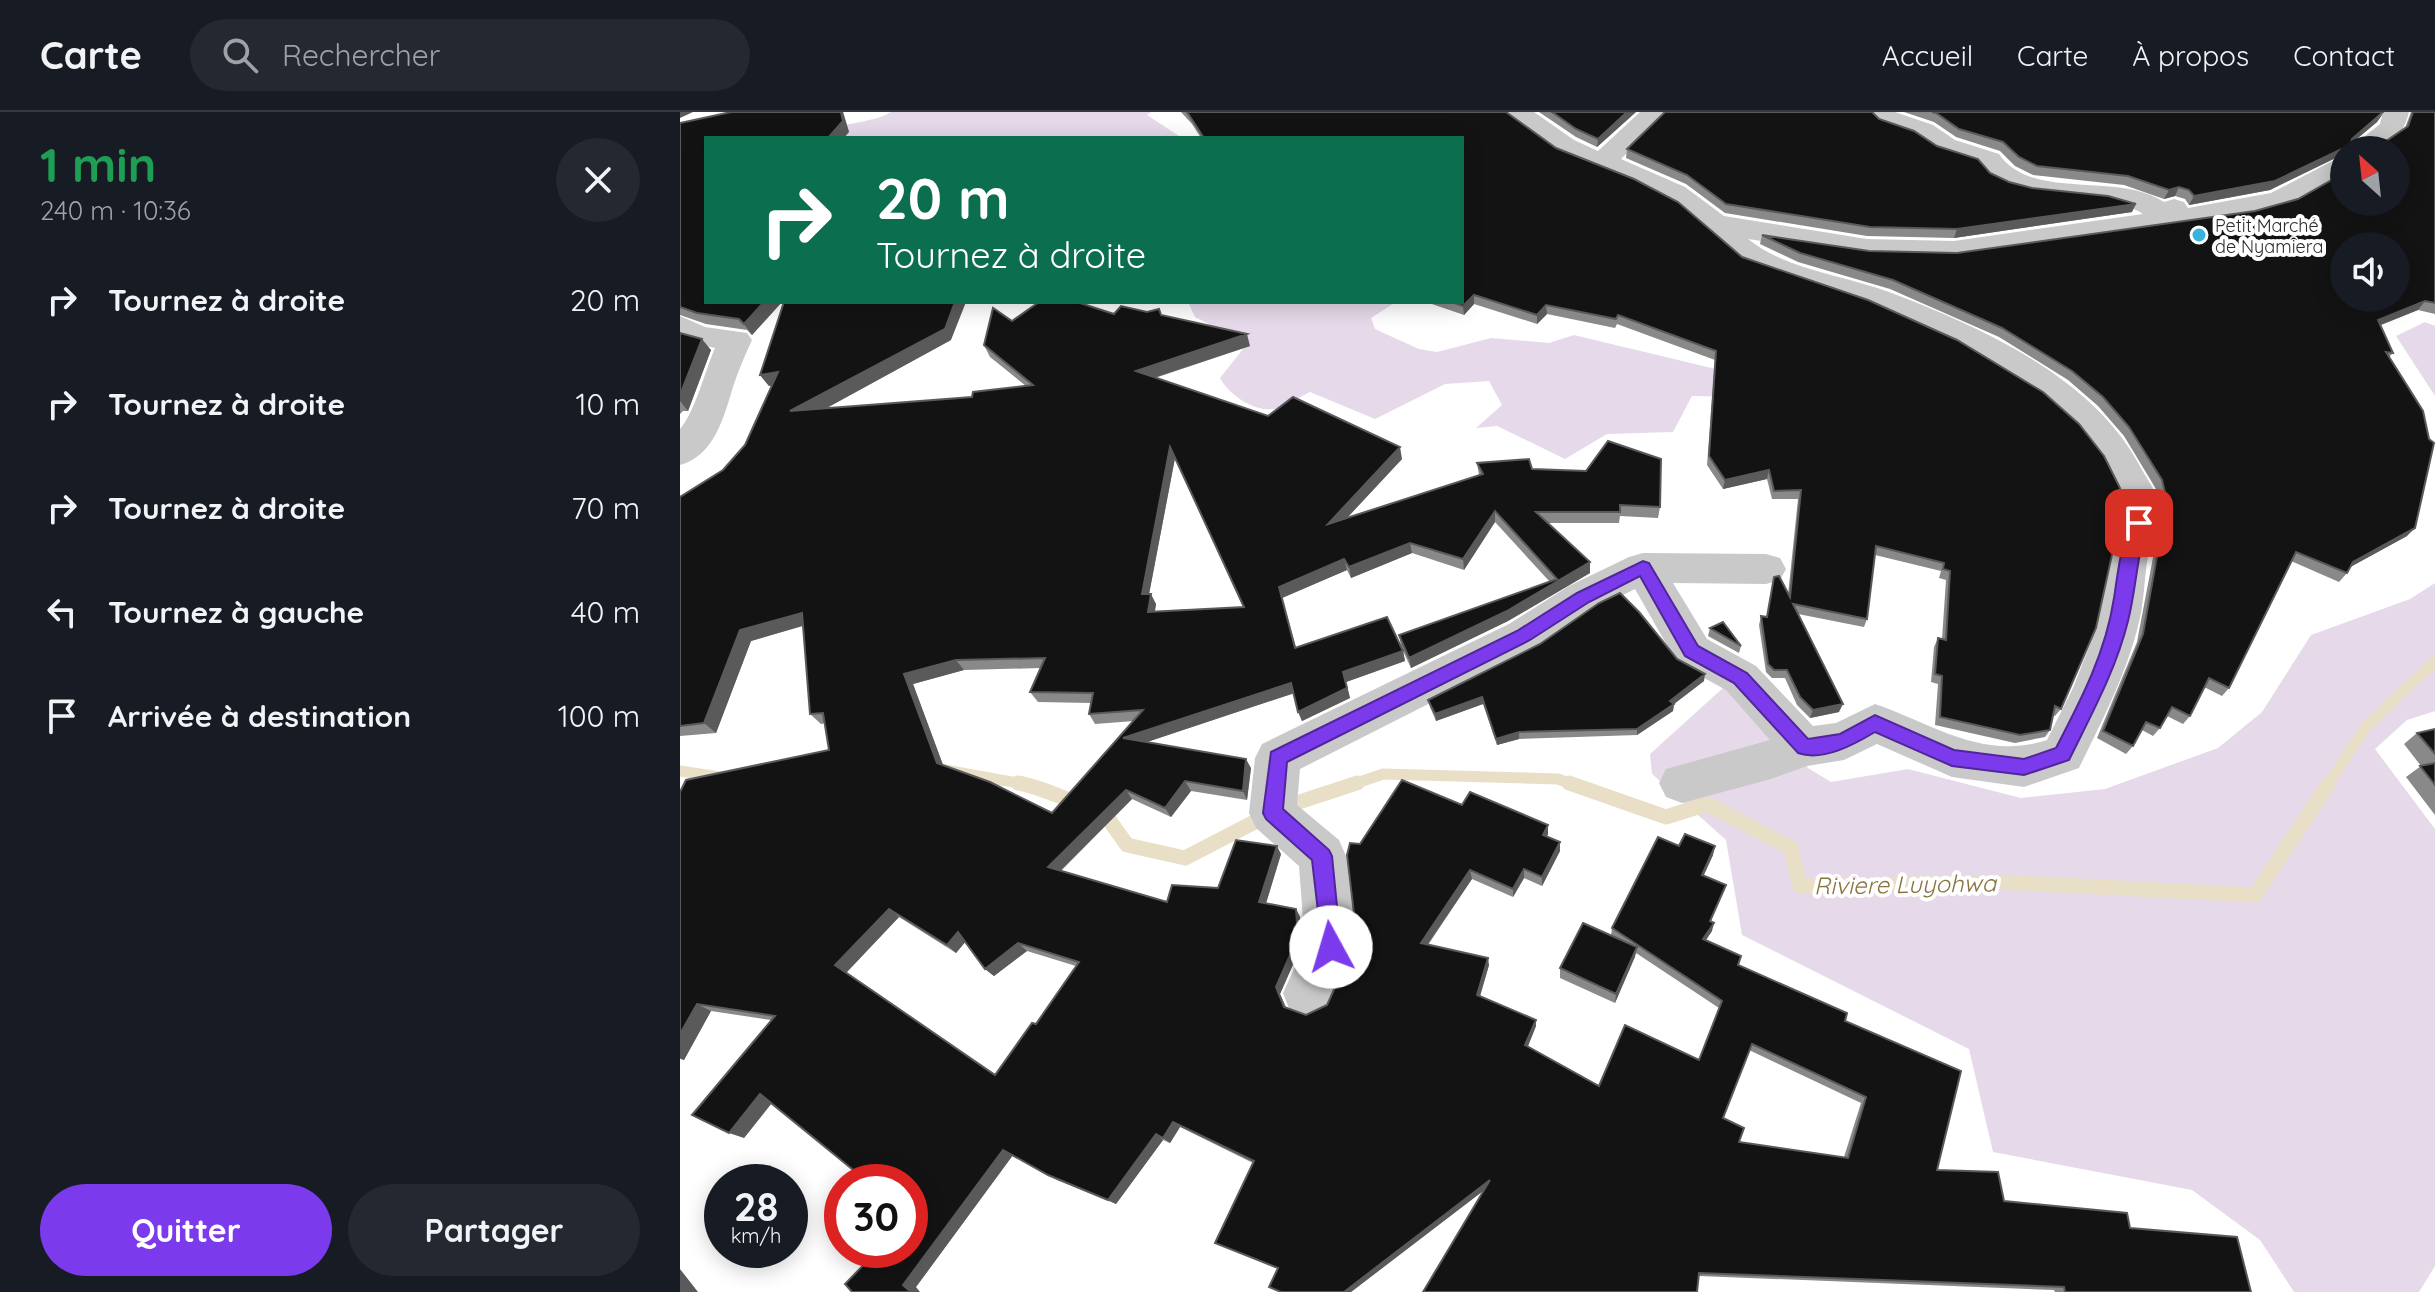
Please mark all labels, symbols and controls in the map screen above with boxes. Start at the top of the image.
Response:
search box [190,19,750,91]
text: Carte [40,31,142,79]
icon: search [218,33,262,77]
text: Rechercher [282,36,440,74]
text: Accueil [1882,38,1973,73]
text: Carte [2017,38,2088,73]
text: À propos [2132,38,2249,73]
text: Contact [2293,38,2395,73]
text: 1 min [40,134,156,194]
north arrow [2330,136,2410,216]
map controls [2330,136,2410,312]
button: close [556,138,640,222]
text: 20 m [876,163,1010,233]
icon: right [744,168,848,272]
text: 240 m · 10:36 [40,194,191,227]
place label: Petit Marché de Nyamiera [2215,214,2323,258]
marker: Petit Marché de Nyamiera [2190,226,2208,244]
text: Tournez à droite [876,232,1146,277]
button: sound [2330,232,2410,312]
icon: right [40,278,84,322]
text: Tournez à droite [108,281,345,319]
text: 20 m [570,281,640,319]
icon: right [40,382,84,426]
text: Tournez à droite [108,385,345,423]
text: 10 m [576,385,640,423]
icon: right [40,486,84,530]
text: Tournez à droite [108,489,345,527]
text: 70 m [571,489,640,527]
pin [2105,489,2173,557]
icon: arrive [2117,501,2161,545]
icon: left [40,590,84,634]
text: Tournez à gauche [108,593,364,631]
text: 40 m [571,593,640,631]
icon: arrive [40,694,84,738]
text: Arrivée à destination [108,697,411,735]
text: 100 m [558,697,640,735]
water label: Riviere Luyohwa [1814,867,1998,901]
position arrow [1289,905,1373,989]
speed limit sign: 30 [824,1164,928,1268]
text: 28 [734,1181,778,1231]
button: Quitter [40,1184,332,1276]
button: Partager [348,1184,640,1276]
text: km/h [731,1223,781,1248]

